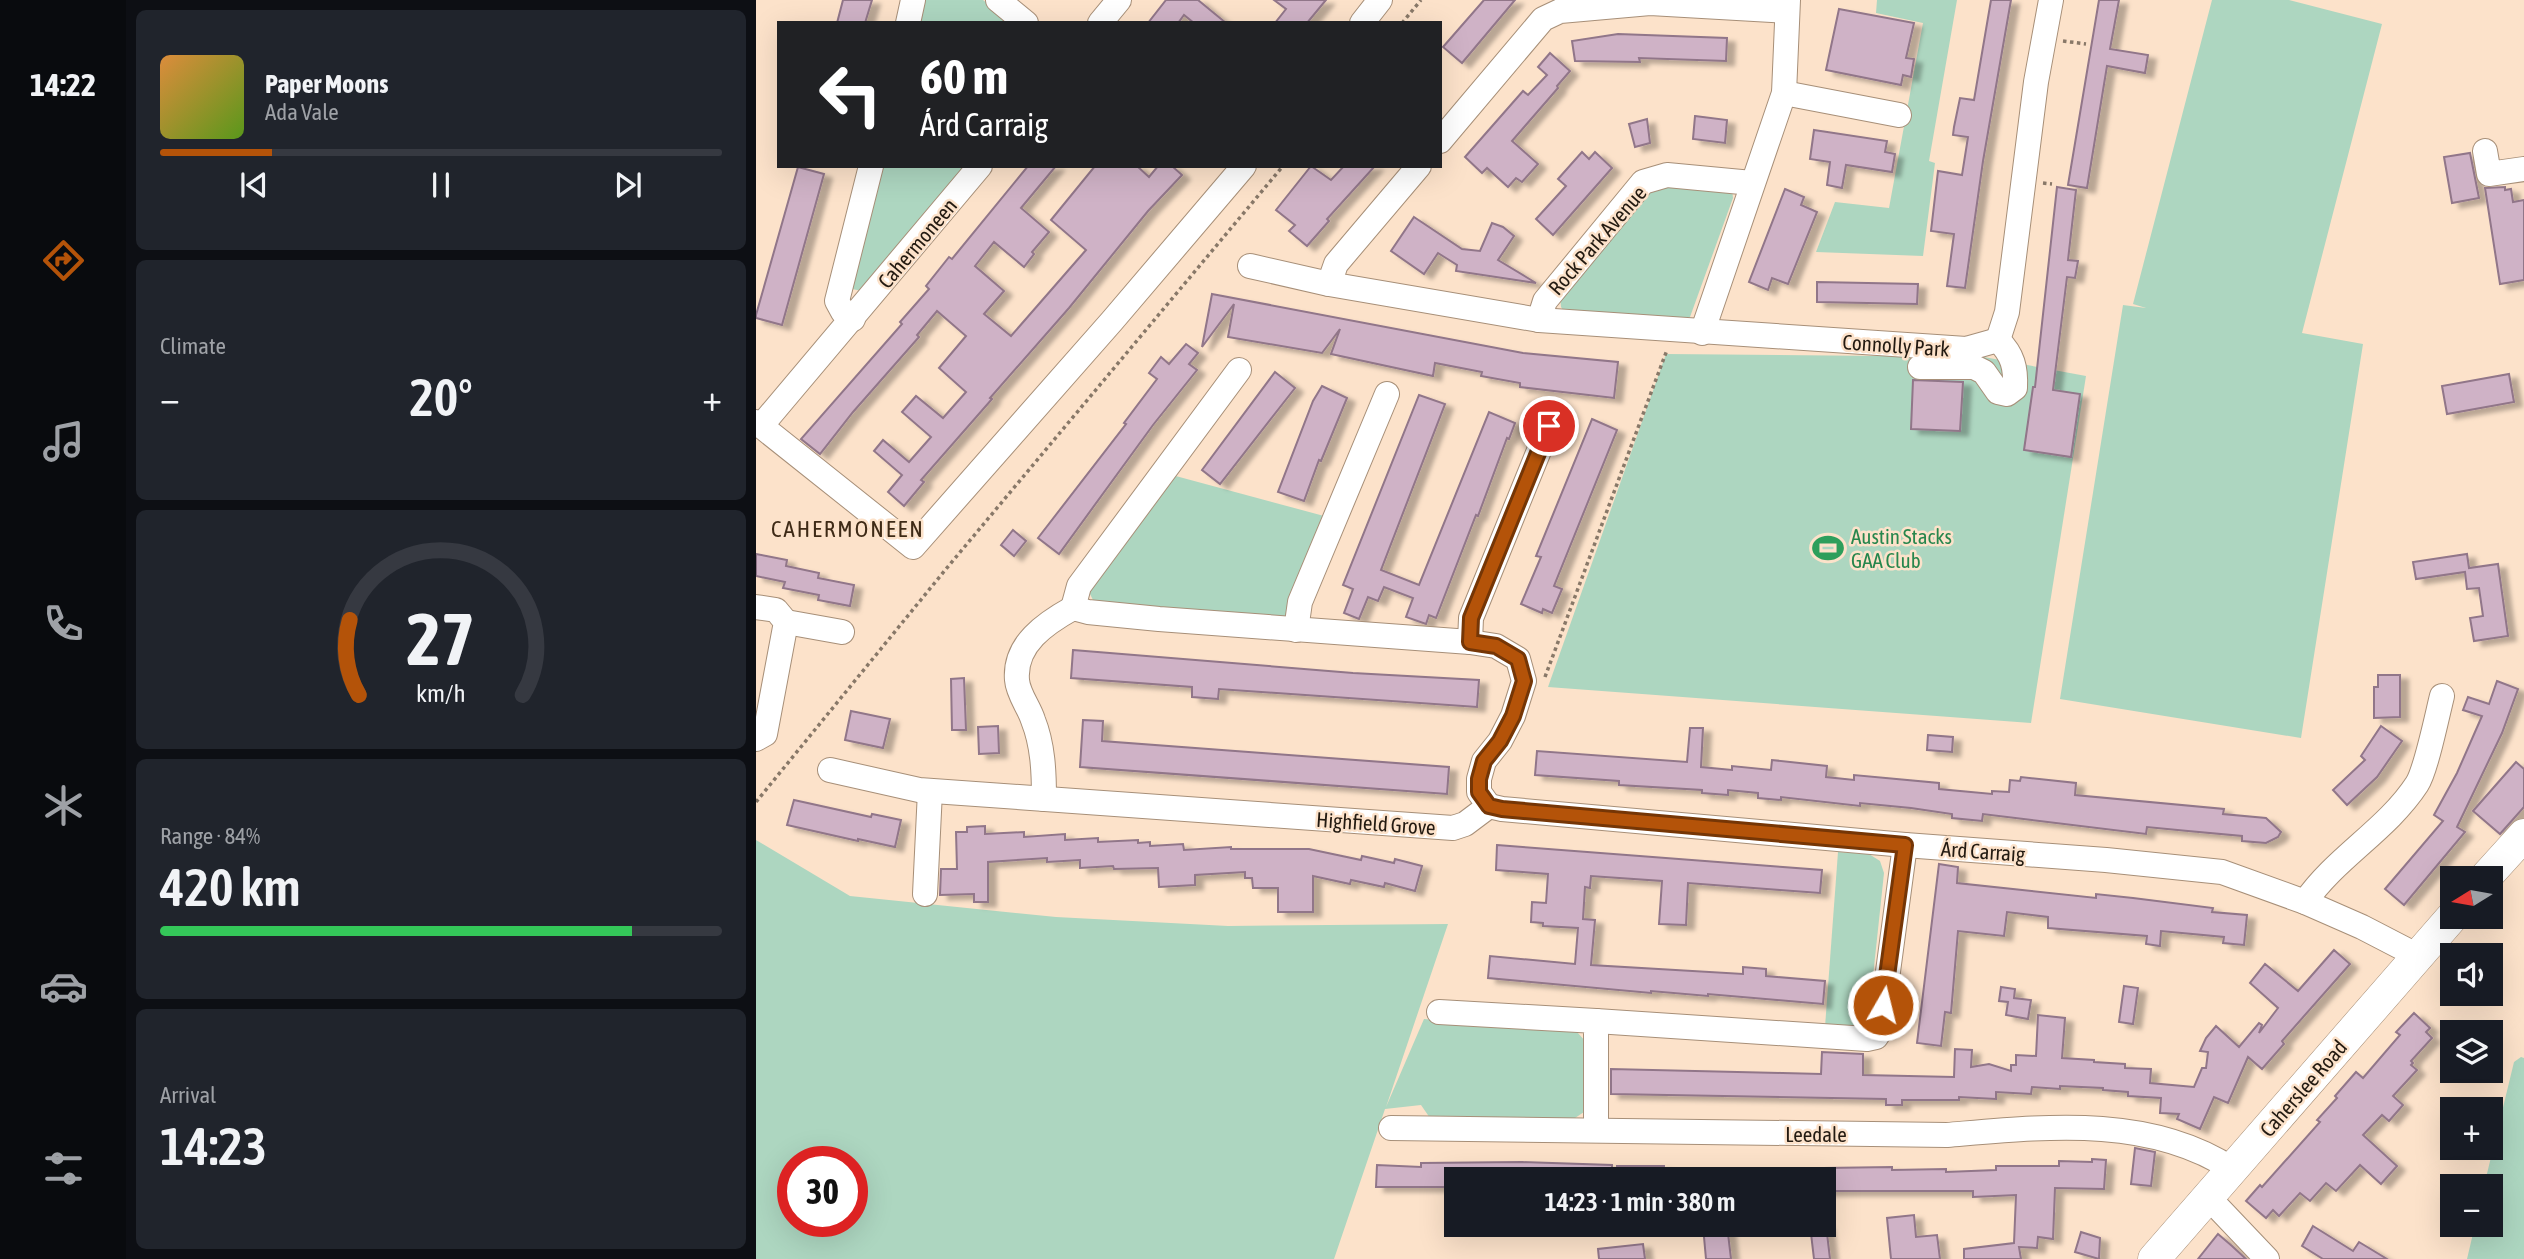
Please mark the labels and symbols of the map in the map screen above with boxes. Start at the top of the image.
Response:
street label: Rock Park Avenue [1543,181,1651,299]
street label: Cahermoneen [873,193,961,293]
street label: Connolly Park [1842,329,1950,361]
pin [1519,396,1579,456]
district label: CAHERMONEEN [771,516,925,542]
place label: Austin Stacks GAA Club [1851,524,1952,572]
sports icon: Austin Stacks GAA Club [1811,531,1845,565]
street label: Highfield Grove [1316,807,1436,839]
street label: Árd Carraig [1940,836,2026,866]
north arrow [2440,866,2502,929]
position arrow [1846,968,1920,1042]
street label: Caherslee Road [2255,1035,2351,1141]
street label: Leedale [1785,1122,1847,1146]
speed limit sign: 30 [777,1146,868,1237]

